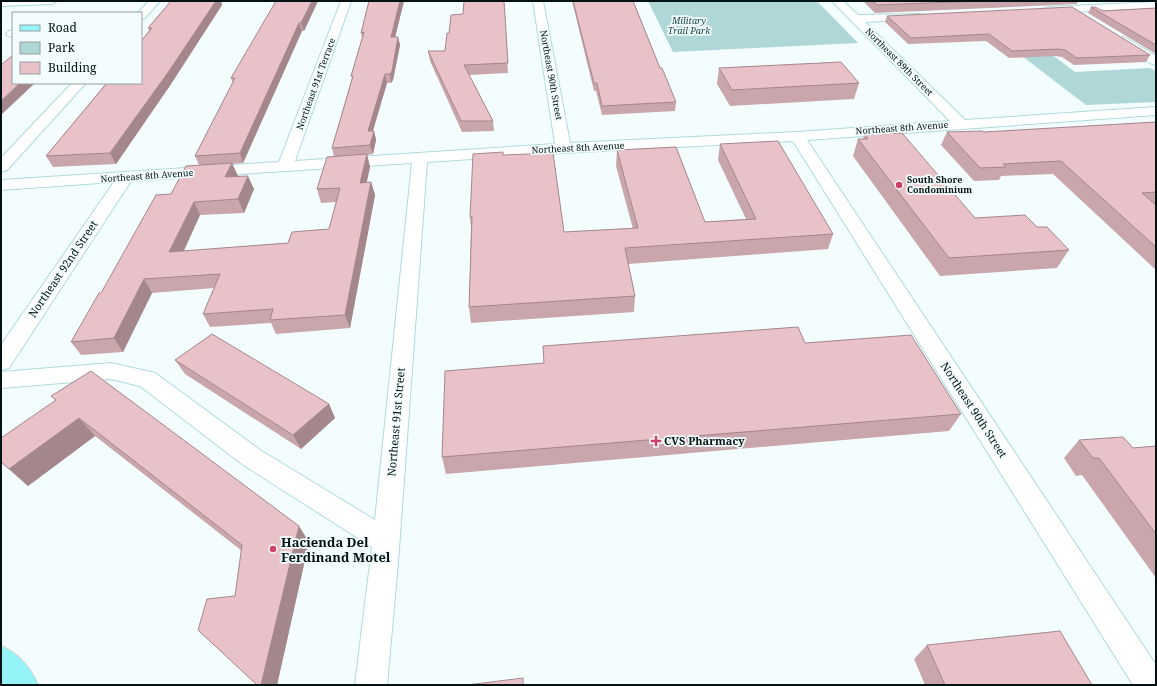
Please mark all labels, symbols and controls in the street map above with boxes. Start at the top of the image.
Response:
legend [12,12,142,84]
park label: Military Trail Park [668,14,711,37]
text: Road [48,19,78,36]
street label: Northeast 89th Street [863,25,936,98]
street label: Northeast 90th Street [537,29,566,121]
street label: Northeast 91st Terrace [293,36,338,132]
text: Park [48,39,76,56]
text: Building [48,59,97,76]
street label: Northeast 8th Avenue [855,118,949,137]
street label: Northeast 8th Avenue [531,139,625,156]
street label: Northeast 8th Avenue [100,166,194,185]
place label: South Shore Condominium [907,173,972,196]
marker: South Shore Condominium [894,180,904,190]
street label: Northeast 92nd Street [24,217,101,320]
street label: Northeast 90th Street [938,359,1011,461]
street label: Northeast 91st Street [383,367,408,477]
place label: CVS Pharmacy [664,433,745,448]
marker: CVS Pharmacy [651,436,661,446]
place label: Hacienda Del Ferdinand Motel [281,533,391,566]
marker: Hacienda Del Ferdinand Motel [268,544,278,554]

